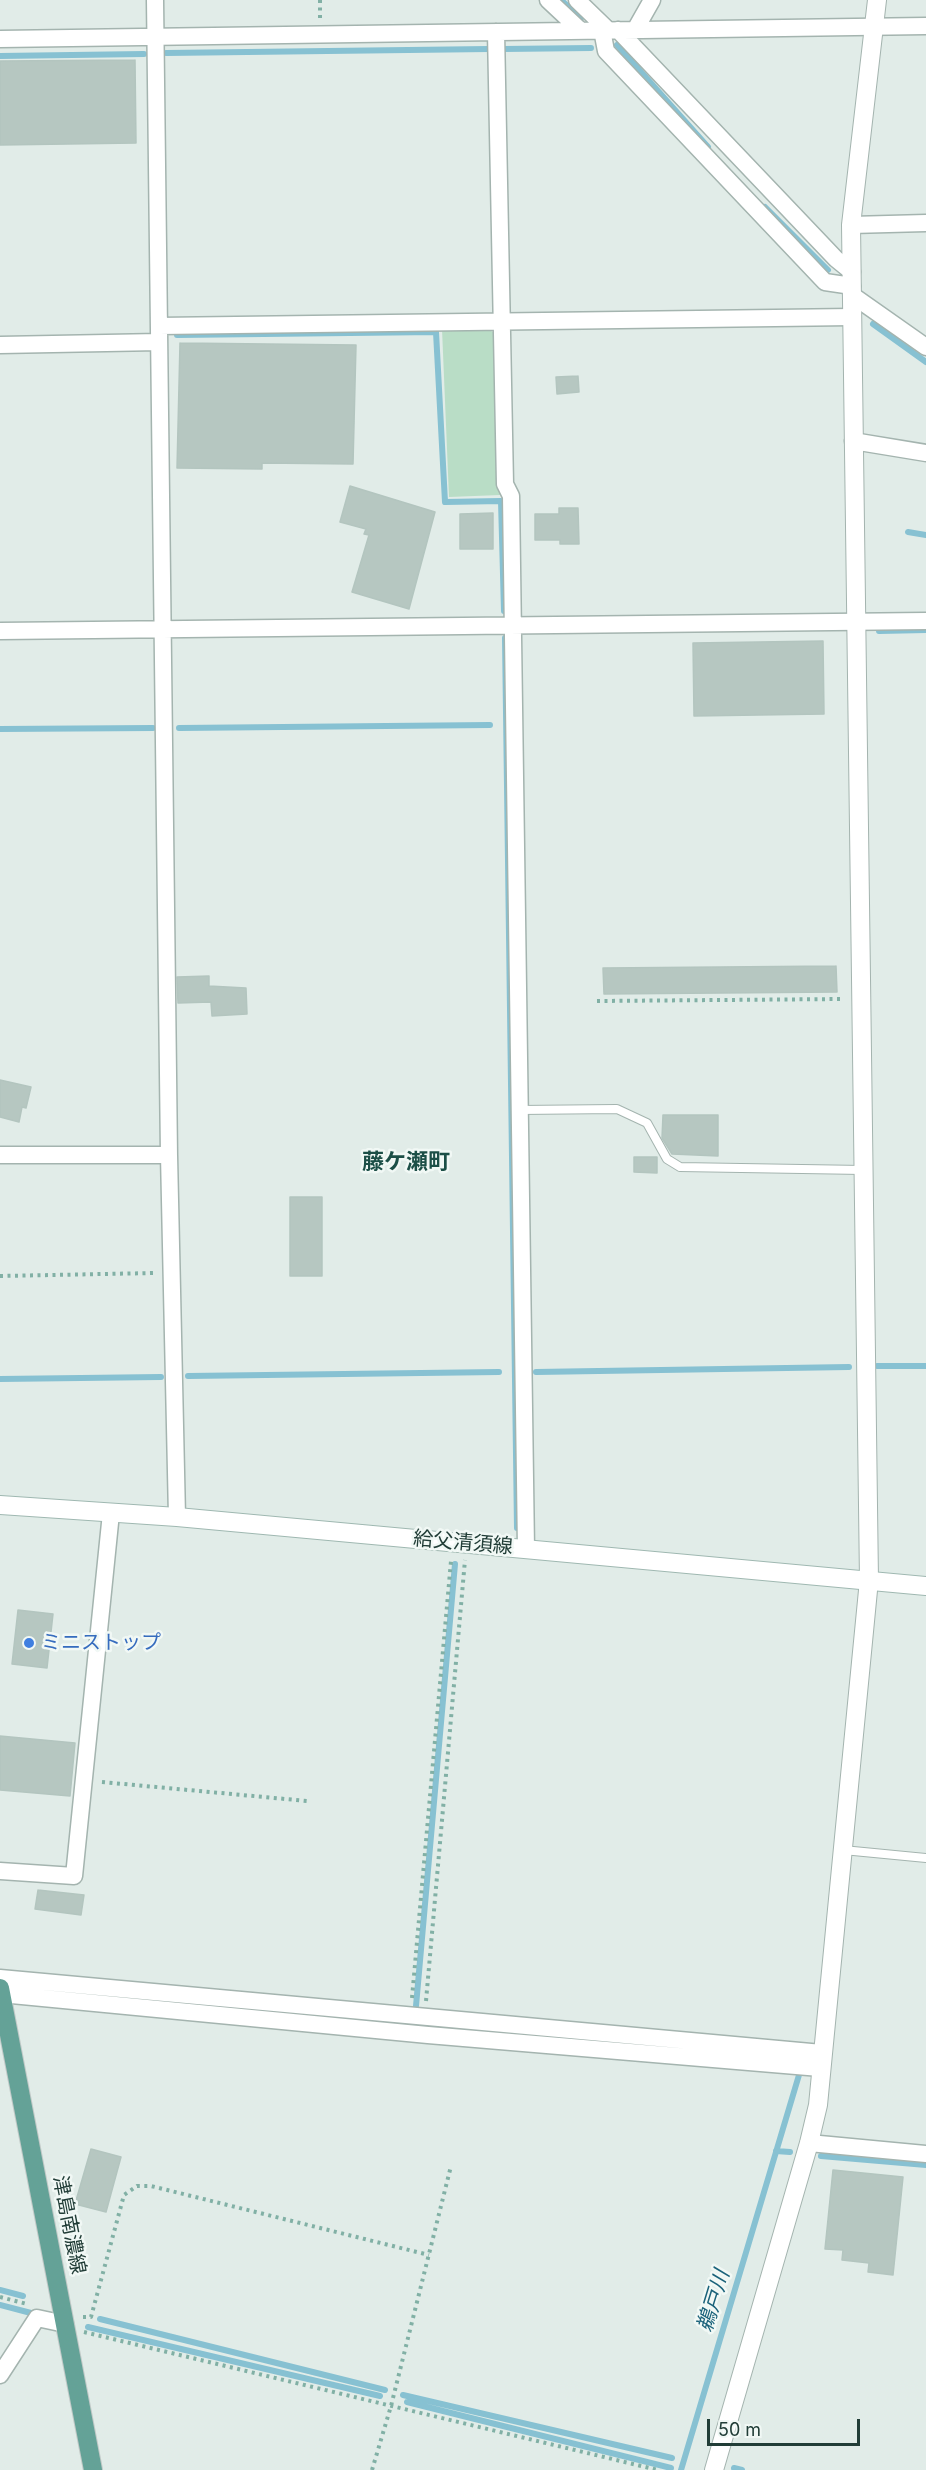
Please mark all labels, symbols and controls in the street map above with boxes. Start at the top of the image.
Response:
district label: 藤ケ瀬町 [362,1149,450,1175]
street label: 給父清須線 [412,1527,514,1559]
place label: ミニストップ [41,1631,161,1655]
marker: ミニストップ [22,1636,36,1650]
street label: 津島南濃線 [48,2174,90,2276]
water label: 鵜戸川 [693,2267,735,2335]
scale bar [710,2407,863,2445]
text: 50 m [718,2419,761,2440]

